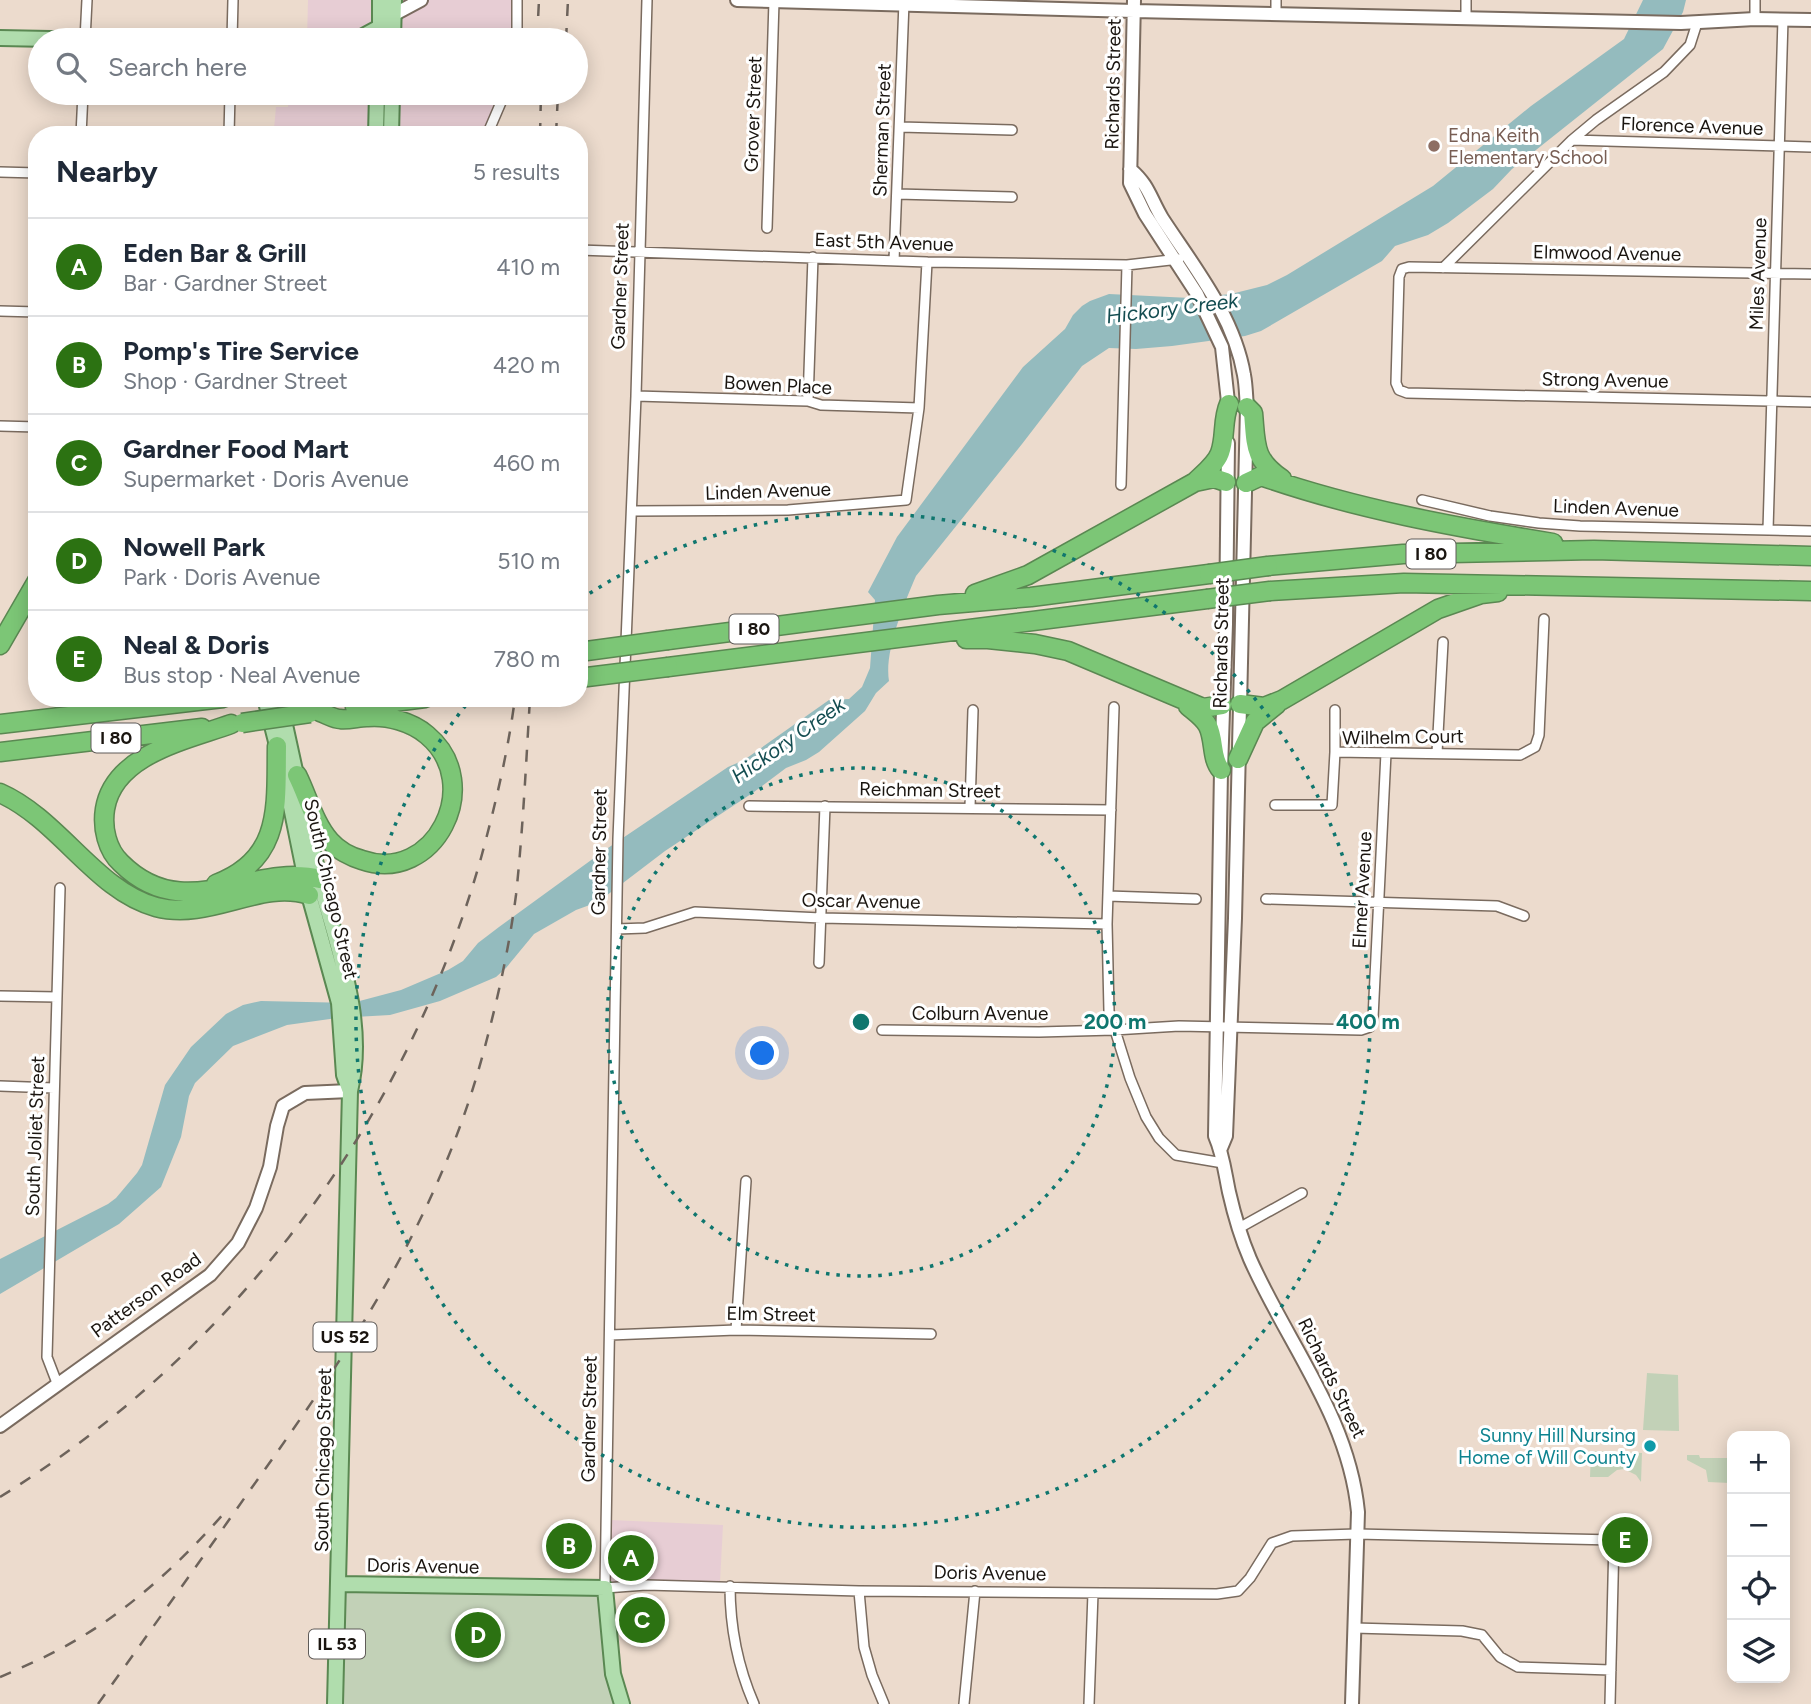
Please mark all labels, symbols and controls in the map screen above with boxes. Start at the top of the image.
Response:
street label: Richards Street [1100,18,1126,150]
search box [28,28,588,105]
icon: search [52,48,90,86]
text: Search here [108,51,247,83]
street label: Grover Street [739,56,767,172]
street label: Sherman Street [868,63,896,197]
street label: Florence Avenue [1620,112,1764,140]
place label: Edna Keith Elementary School [1448,124,1608,169]
marker: Edna Keith Elementary School [1426,138,1442,154]
text: Nearby [56,153,158,190]
text: 5 results [473,158,560,186]
street label: Miles Avenue [1745,217,1771,331]
street label: Gardner Street [606,222,634,350]
street label: East 5th Avenue [814,228,954,256]
text: Eden Bar & Grill [123,237,307,269]
street label: Elmwood Avenue [1533,240,1681,266]
text: A [71,253,87,281]
text: 410 m [496,253,560,281]
text: Bar · Gardner Street [123,269,327,297]
water label: Hickory Creek [1104,287,1240,329]
text: Pomp's Tire Service [123,335,359,367]
text: B [72,351,86,379]
text: 420 m [493,351,560,379]
text: Shop · Gardner Street [123,367,348,395]
street label: Strong Avenue [1541,367,1669,393]
street label: Bowen Place [723,371,833,399]
text: Gardner Food Mart [123,433,349,465]
text: C [71,449,87,477]
text: 460 m [493,449,560,477]
text: Supermarket · Doris Avenue [123,465,409,493]
street label: Linden Avenue [705,477,831,505]
street label: Linden Avenue [1553,494,1679,522]
text: Nowell Park [123,531,265,563]
road number: I 80 [1406,540,1456,568]
text: D [71,547,87,575]
text: 510 m [497,547,560,575]
text: Park · Doris Avenue [123,563,320,591]
street label: Richards Street [1208,577,1234,709]
road number: I 80 [730,614,778,644]
text: Neal & Doris [123,629,269,661]
text: E [72,645,86,673]
text: 780 m [494,645,560,673]
text: Bus stop · Neal Avenue [123,661,360,689]
water label: Hickory Creek [726,691,850,788]
road number: I 80 [92,724,140,752]
street label: Wilhelm Court [1342,724,1464,750]
street label: Reichman Street [859,777,1001,803]
street label: Gardner Street [586,788,612,916]
street label: South Chicago Street [299,797,363,981]
street label: Elmer Avenue [1347,831,1377,949]
street label: Oscar Avenue [801,888,921,914]
street label: Colburn Avenue [912,1002,1048,1025]
text: 200 m [1084,1009,1146,1034]
text: 400 m [1336,1009,1400,1034]
centre of rings [849,1010,873,1034]
your location [745,1036,779,1070]
street label: South Joliet Street [21,1055,49,1217]
street label: Patterson Road [86,1247,206,1343]
street label: Elm Street [726,1302,816,1326]
street label: Richards Street [1293,1314,1371,1442]
road number: US 52 [314,1322,376,1352]
street label: Gardner Street [576,1355,602,1483]
street label: South Chicago Street [310,1368,336,1552]
place label: Sunny Hill Nursing Home of Will County [1458,1424,1636,1469]
map controls [1727,1431,1790,1683]
button: + [1727,1431,1790,1494]
marker: Sunny Hill Nursing Home of Will County [1642,1438,1658,1454]
button: − [1727,1494,1790,1557]
pin: E [1602,1514,1648,1566]
pin: B [546,1520,592,1572]
pin: A [608,1532,654,1584]
street label: Doris Avenue [366,1554,480,1578]
button: locate [1727,1557,1790,1620]
street label: Doris Avenue [933,1561,1047,1585]
pin: C [619,1594,665,1646]
pin: D [455,1609,501,1661]
button: layers [1727,1620,1790,1683]
road number: IL 53 [309,1630,365,1658]

